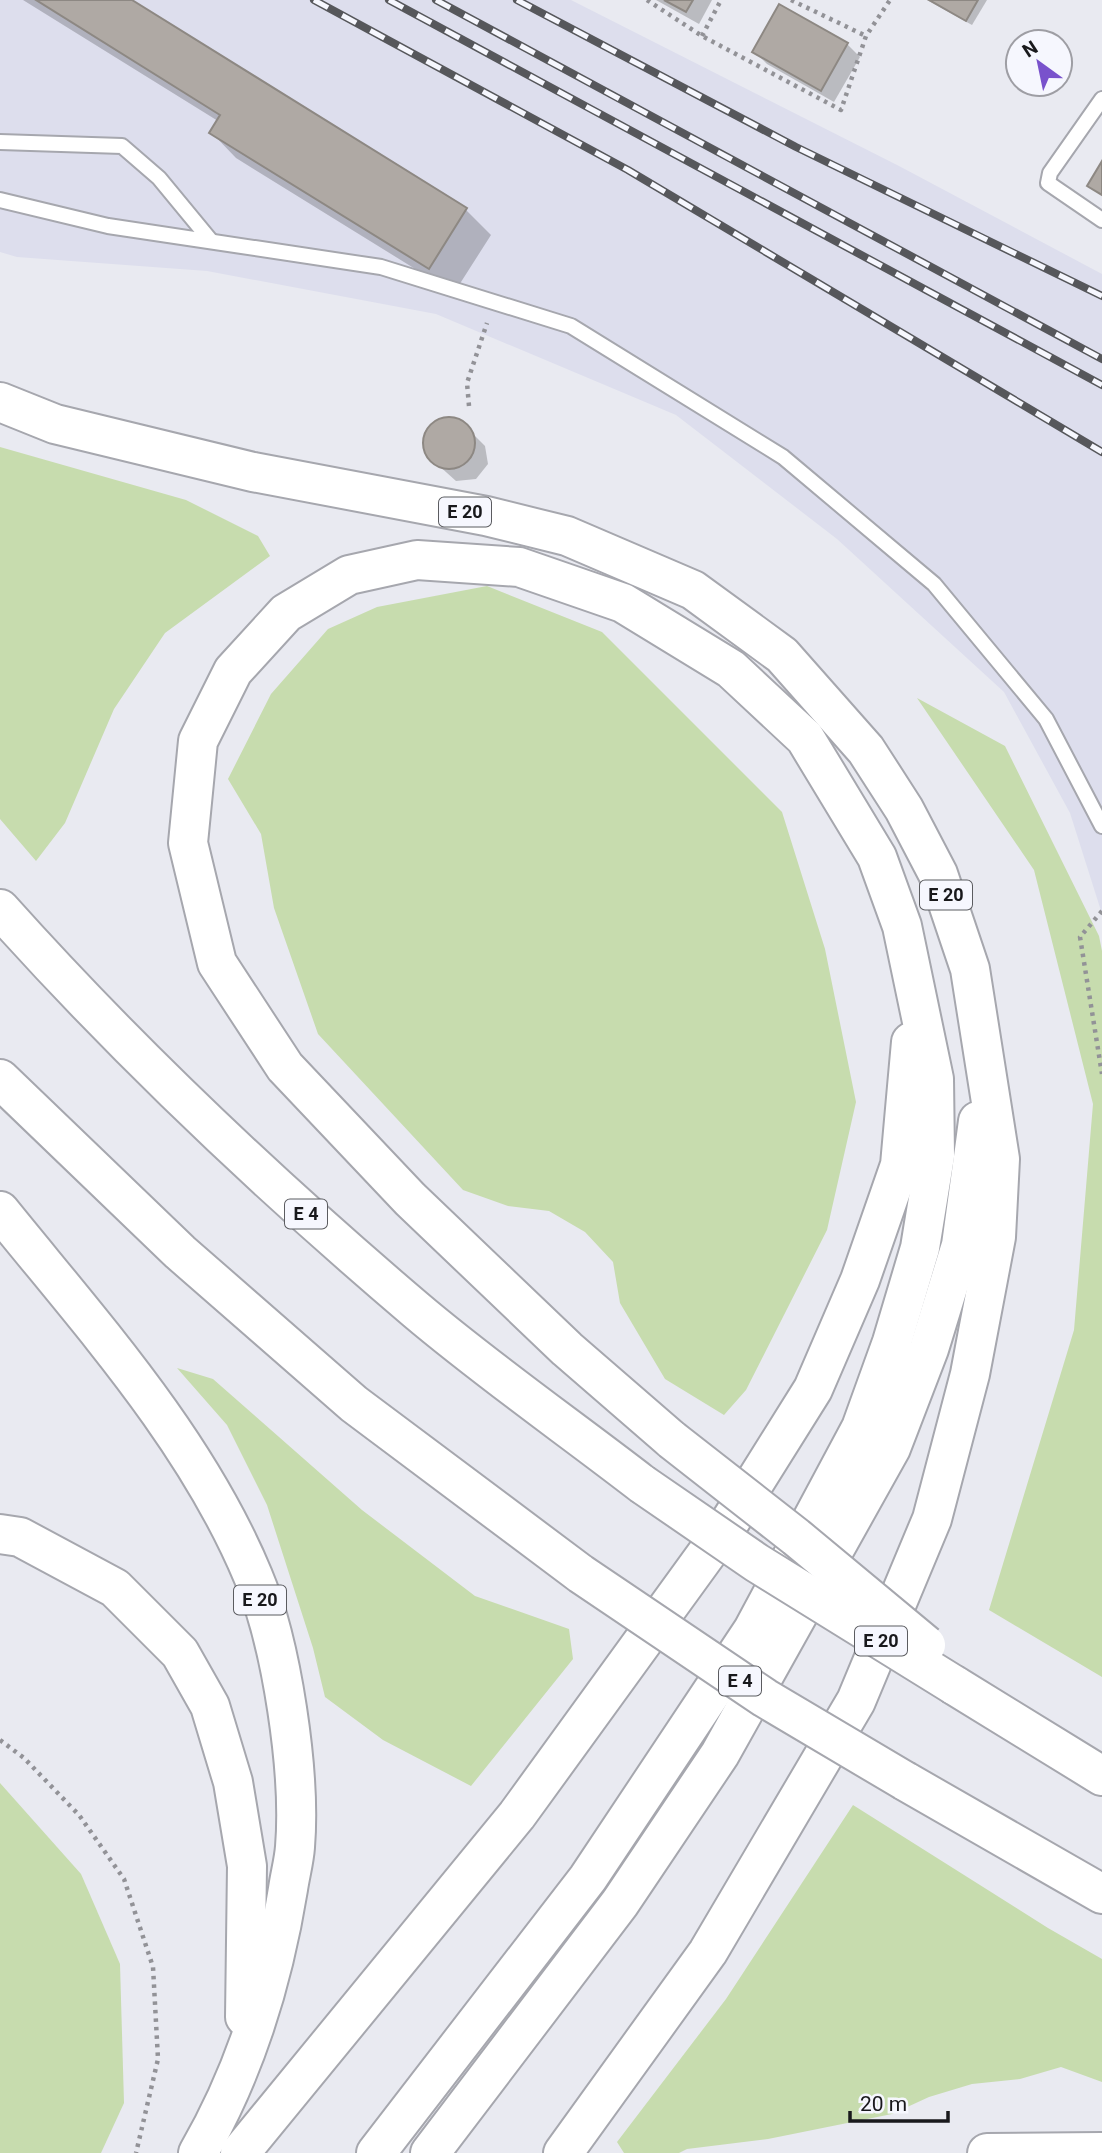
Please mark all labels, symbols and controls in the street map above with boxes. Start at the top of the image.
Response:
north arrow [1004,28,1074,98]
text: N [1018,36,1042,62]
road number: E 20 [439,498,491,526]
road number: E 20 [920,880,972,910]
road number: E 4 [285,1199,327,1228]
road number: E 20 [234,1586,286,1615]
road number: E 20 [855,1626,907,1656]
road number: E 4 [719,1666,761,1696]
scale bar [850,2080,948,2124]
text: 20 m [860,2092,907,2116]

